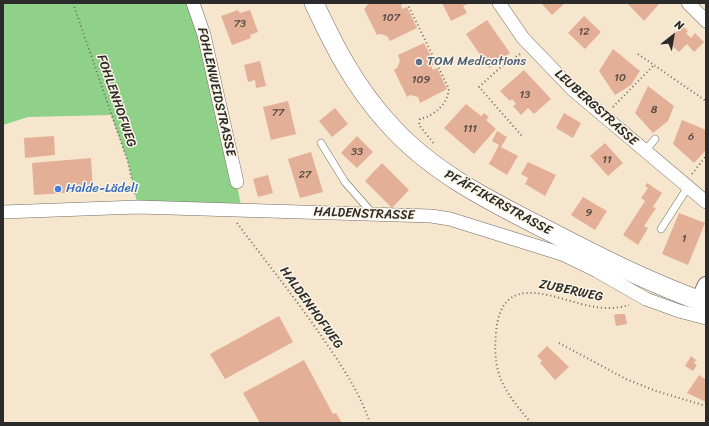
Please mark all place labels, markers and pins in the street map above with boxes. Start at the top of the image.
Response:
place label: TOM Medications [427,54,526,70]
marker: TOM Medications [414,57,424,67]
place label: Halde-Lädeli [66,181,138,197]
marker: Halde-Lädeli [53,184,63,194]

